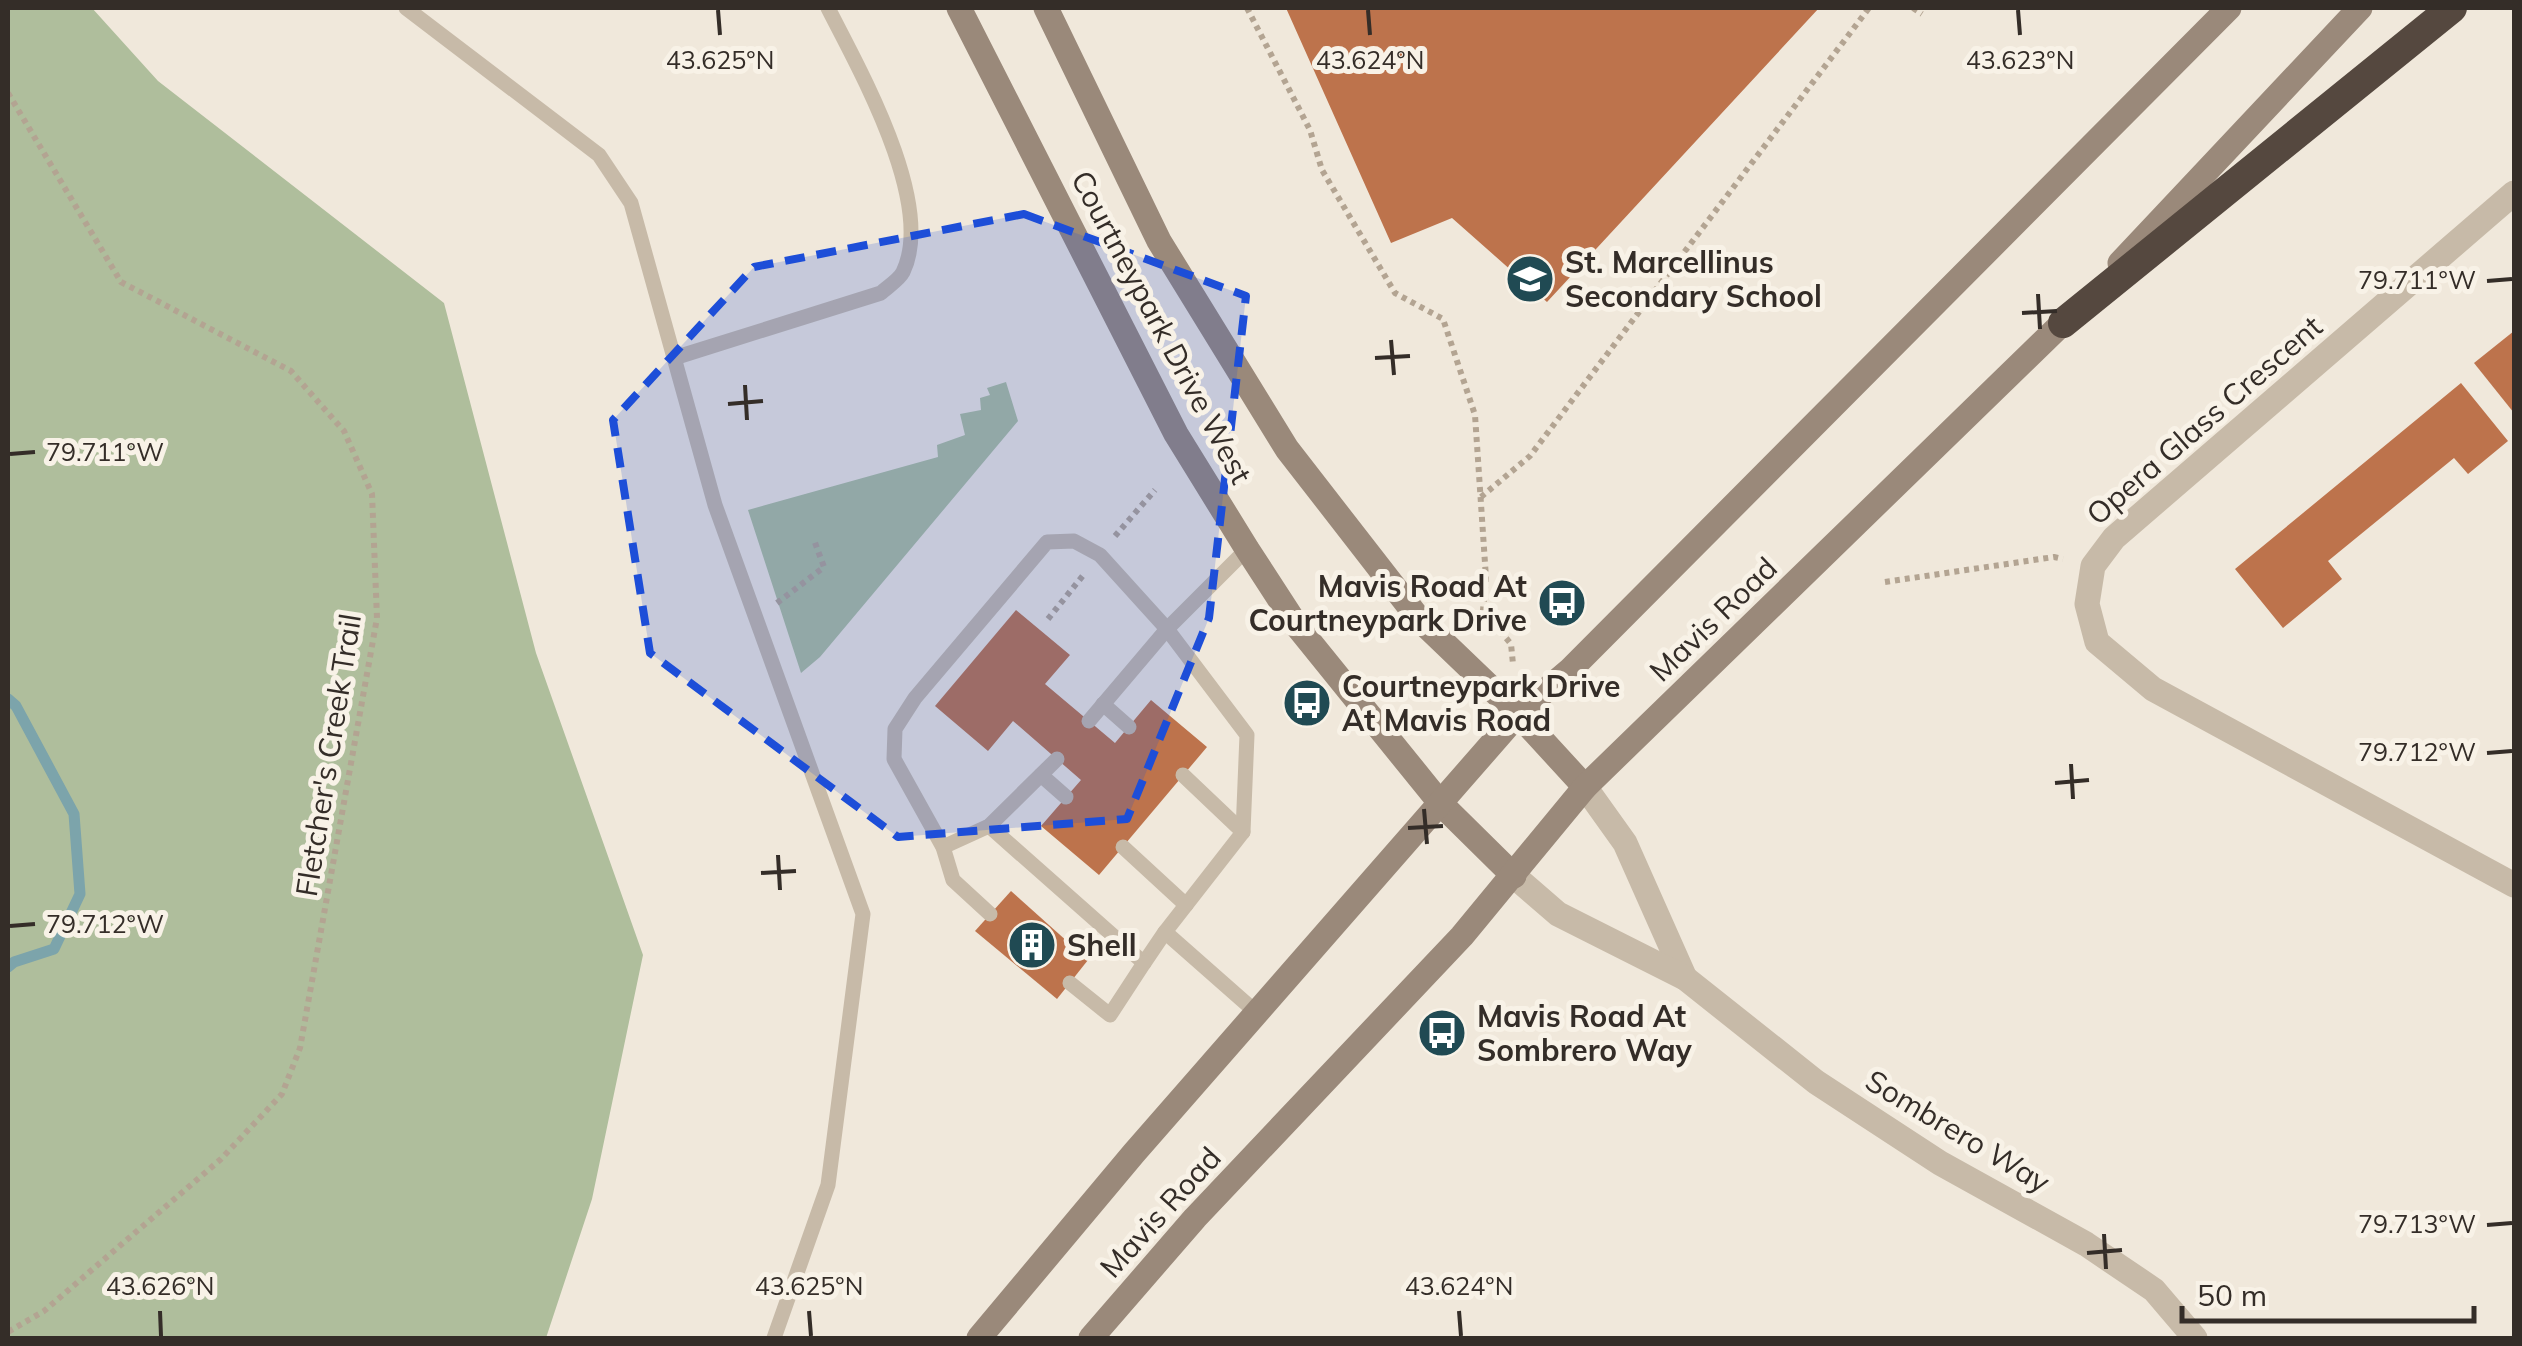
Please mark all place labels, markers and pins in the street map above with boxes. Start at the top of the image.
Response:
place label: St. Marcellinus Secondary School [1565,243,1822,315]
school or university icon: St. Marcellinus Secondary School [1504,253,1556,305]
place label: Mavis Road At Courtneypark Drive [1249,567,1527,639]
bus stop icon: Mavis Road At Courtneypark Drive [1536,577,1588,629]
place label: Courtneypark Drive At Mavis Road [1342,667,1620,739]
bus stop icon: Courtneypark Drive At Mavis Road [1281,677,1333,729]
building icon: Shell [1006,919,1058,971]
place label: Shell [1067,926,1137,964]
place label: Mavis Road At Sombrero Way [1477,997,1692,1069]
bus stop icon: Mavis Road At Sombrero Way [1416,1007,1468,1059]

